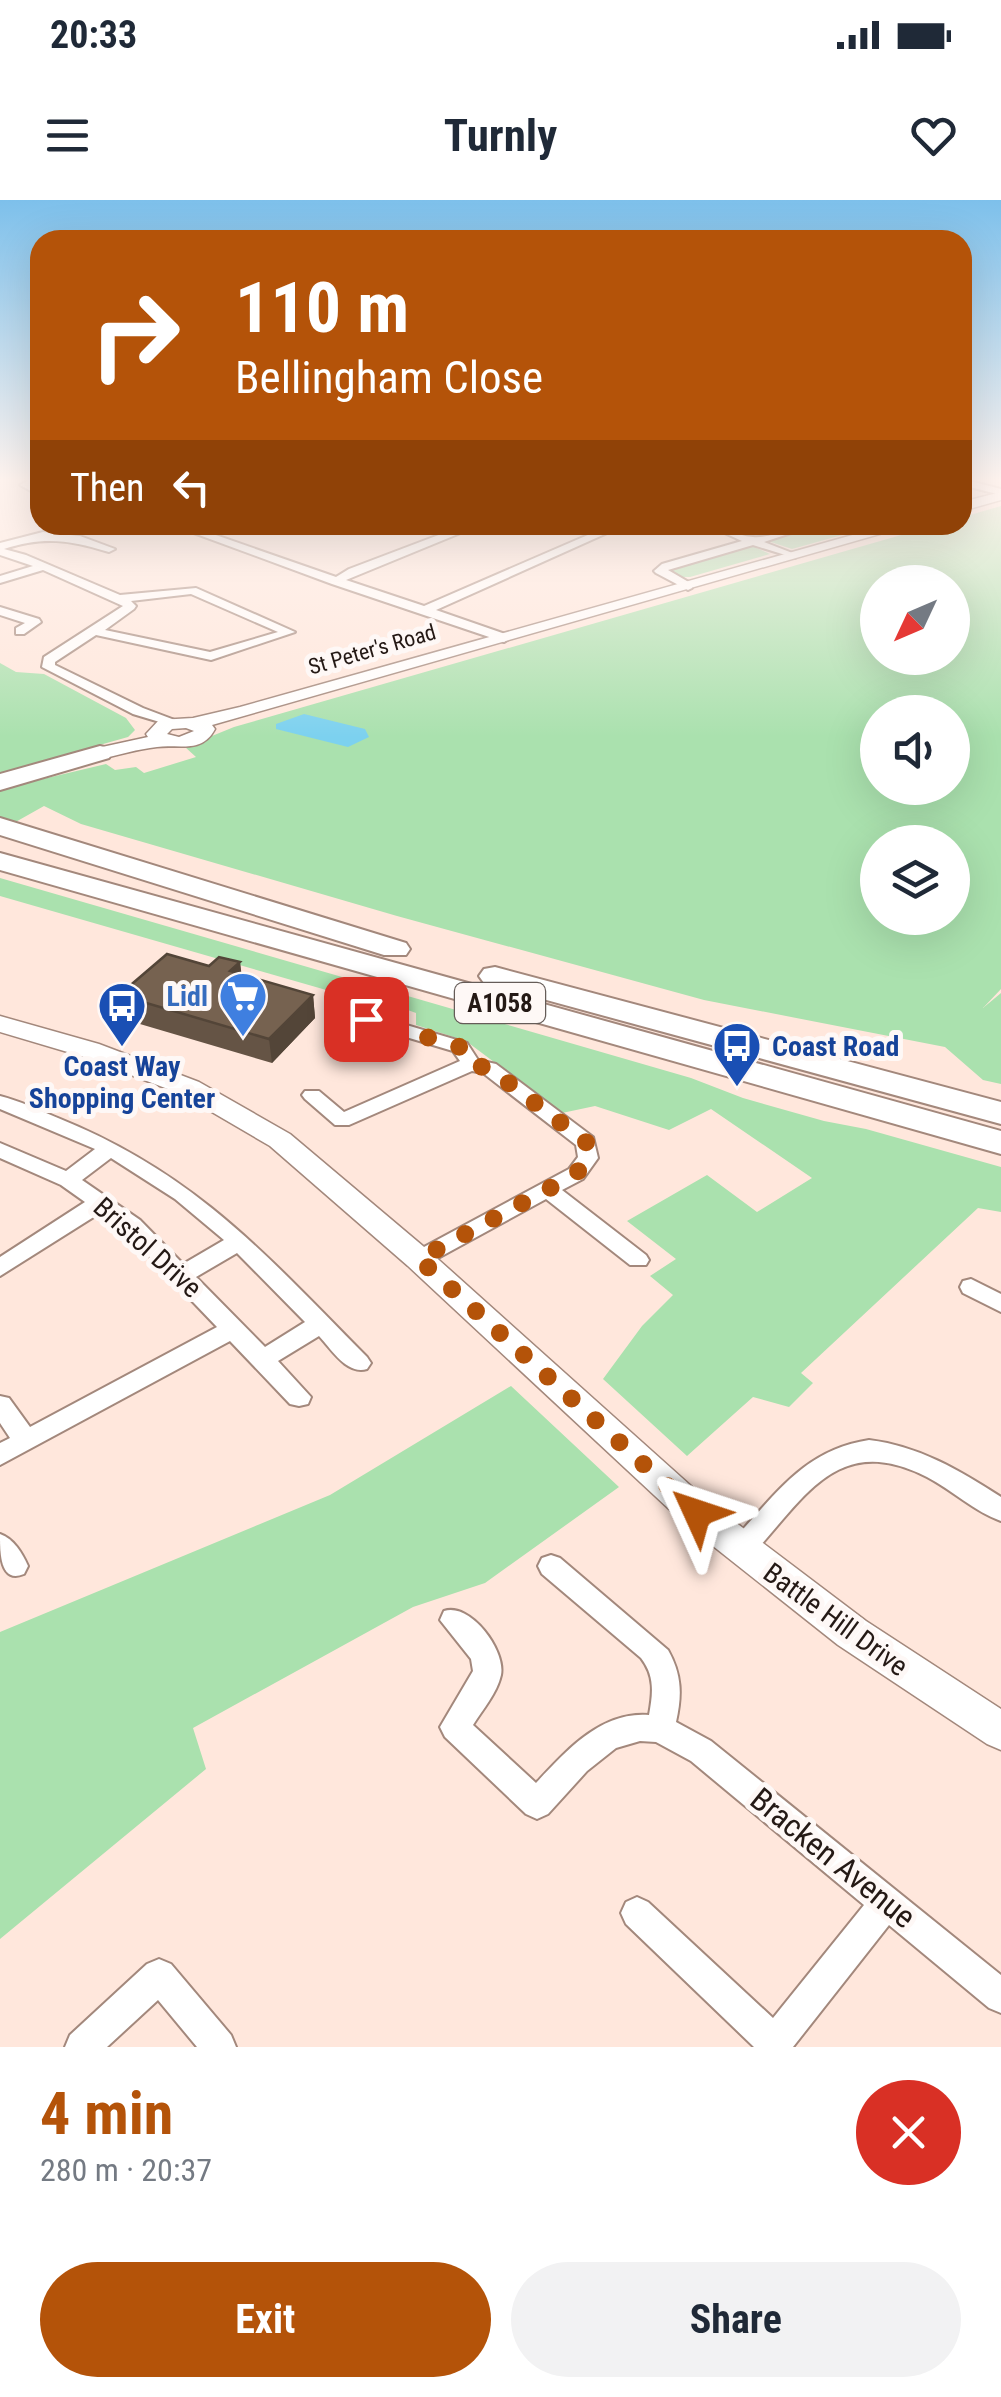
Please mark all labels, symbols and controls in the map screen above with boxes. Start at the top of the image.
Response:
text: 20:33 [50,13,137,57]
icon: menu [40,108,95,163]
icon: heart [906,108,961,163]
text: Turnly [444,109,557,162]
text: 110 m [235,267,409,349]
icon: right [70,270,200,400]
text: Bellingham Close [235,351,543,404]
icon: left [164,460,219,515]
text: Then [70,466,144,510]
north arrow [860,565,970,675]
map controls [860,565,970,935]
street label: St Peter's Road [306,619,439,680]
button: sound [860,695,970,805]
button: layers [860,825,970,935]
supermarket icon: Lidl [217,970,269,1038]
pin [324,977,409,1062]
bus stop icon: Coast Way Shopping Center [96,980,148,1048]
place label: Lidl [167,980,208,1013]
road number: A1058 [455,983,545,1023]
icon: arrive [339,992,394,1047]
bus stop icon: Coast Road [711,1020,763,1088]
place label: Coast Road [772,1030,899,1063]
place label: Coast Way Shopping Center [29,1050,215,1115]
street label: Bristol Drive [87,1190,208,1304]
position arrow [645,1461,749,1565]
street label: Battle Hill Drive [757,1556,914,1683]
street label: Bracken Avenue [743,1780,923,1936]
text: 4 min [40,2078,173,2149]
button: close [856,2080,961,2185]
text: 280 m · 20:37 [40,2151,212,2189]
button: Exit [40,2262,491,2377]
button: Share [511,2262,961,2377]

